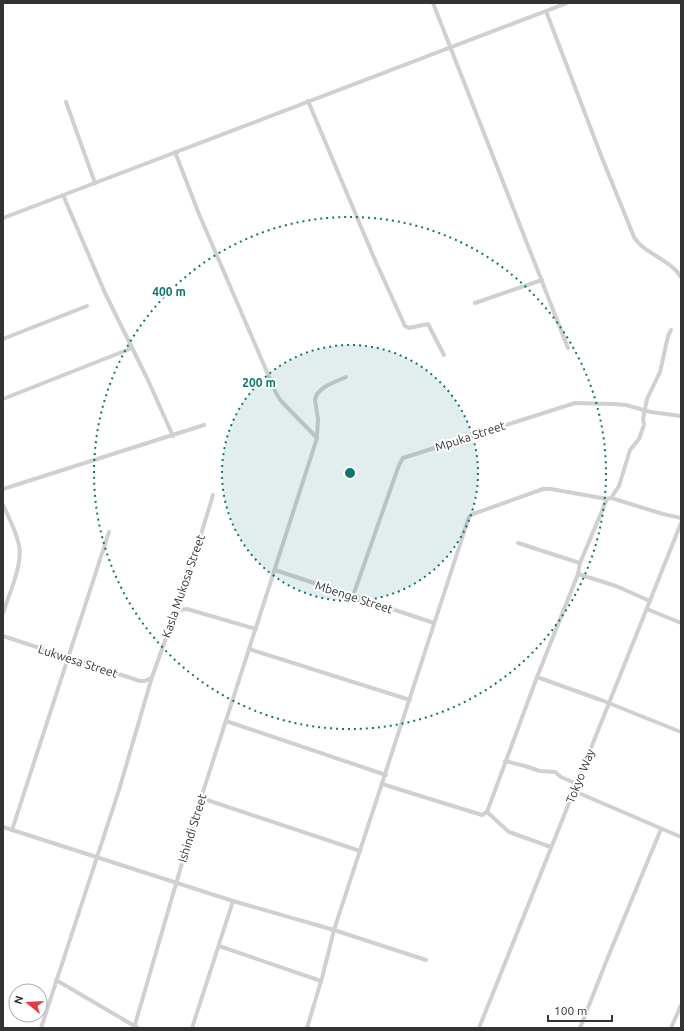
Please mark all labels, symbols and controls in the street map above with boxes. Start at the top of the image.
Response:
text: 400 m [152,285,186,298]
text: 200 m [242,376,276,389]
street label: Mpuka Street [433,418,507,453]
centre of rings [343,466,357,480]
street label: Kasla Mukosa Street [159,532,207,639]
street label: Mbenge Street [314,578,395,616]
street label: Lukwesa Street [37,642,120,680]
street label: Tokyo Way [563,747,597,805]
street label: Ishindi Street [175,792,209,864]
north arrow [8,983,48,1023]
text: N [12,994,25,1006]
scale bar [548,997,612,1023]
text: 100 m [554,1004,587,1017]

